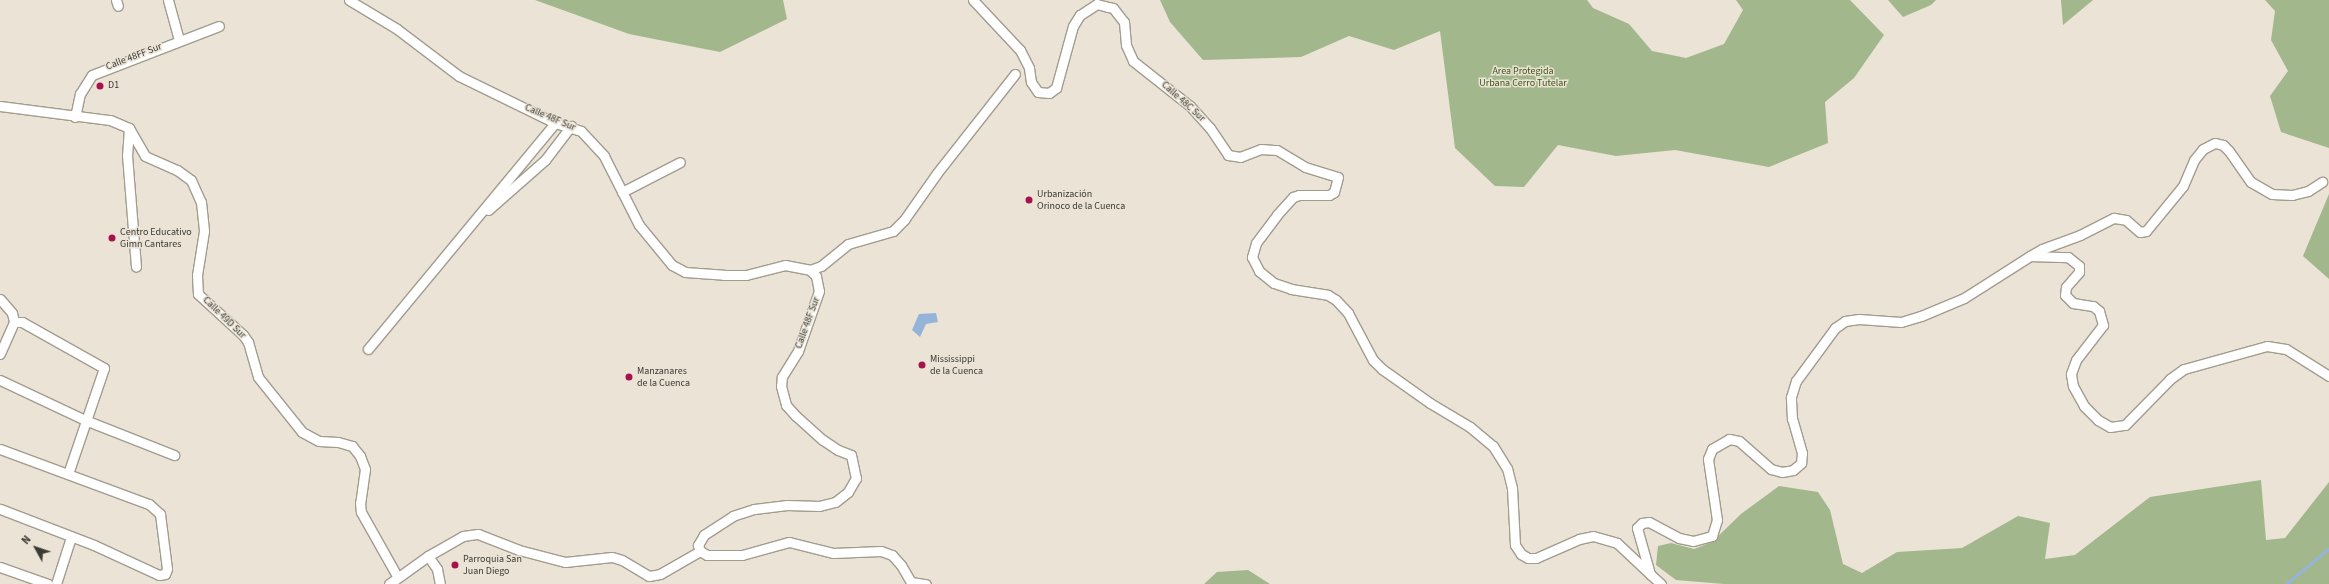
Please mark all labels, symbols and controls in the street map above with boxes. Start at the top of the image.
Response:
street label: Calle 48FF Sur [104,41,164,73]
park label: Area Protegida Urbana Cerro Tutelar [1479,65,1567,88]
street label: Calle 48C Sur [1159,79,1207,125]
place label: D1 [108,80,119,92]
marker: D1 [95,81,105,91]
street label: Calle 48F Sur [523,102,577,134]
place label: Urbanización Orinoco de la Cuenca [1037,188,1125,212]
marker: Urbanización Orinoco de la Cuenca [1024,195,1034,205]
place label: Centro Educativo Gimn Cantares [120,226,192,250]
marker: Centro Educativo Gimn Cantares [107,233,117,243]
street label: Calle 49D Sur [200,295,248,341]
street label: Calle 48F Sur [793,296,823,350]
place label: Mississippi de la Cuenca [930,353,983,376]
marker: Mississippi de la Cuenca [917,360,927,370]
place label: Manzanares de la Cuenca [637,365,690,388]
marker: Manzanares de la Cuenca [624,372,634,382]
north arrow [16,528,56,568]
text: N [18,532,35,548]
place label: Parroquia San Juan Diego [463,553,522,576]
marker: Parroquia San Juan Diego [450,560,460,570]

